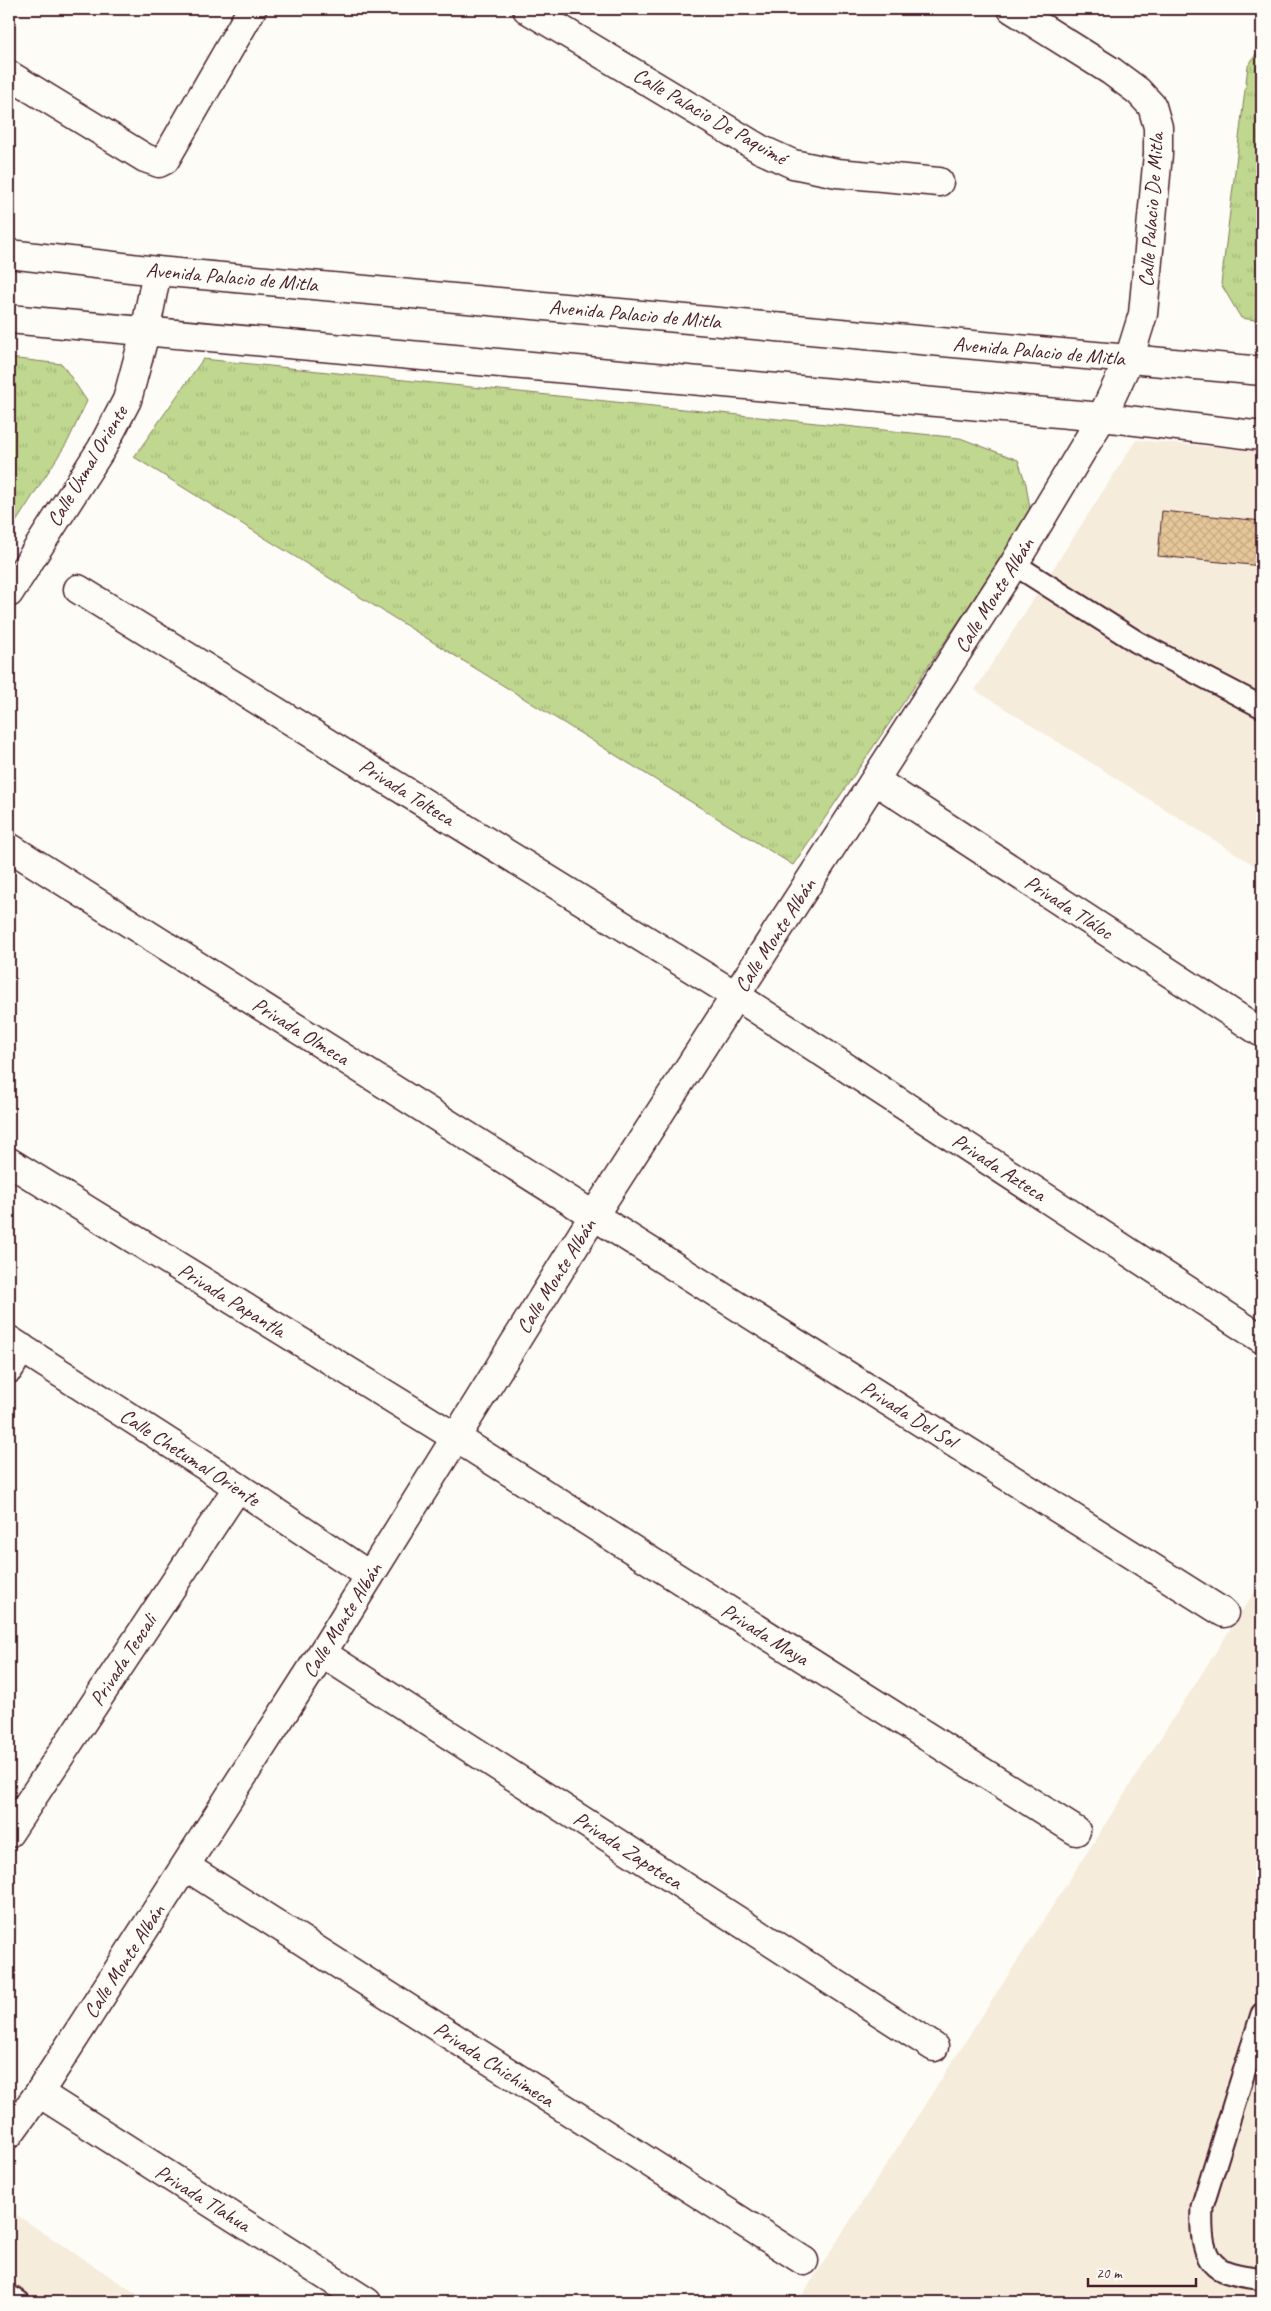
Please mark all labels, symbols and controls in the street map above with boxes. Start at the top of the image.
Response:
street label: Calle Palacio De Paquimé [629,62,794,172]
street label: Calle Palacio De Mitla [1133,130,1170,288]
street label: Avenida Palacio de Mitla [145,257,321,298]
street label: Avenida Palacio de Mitla [548,294,724,335]
street label: Avenida Palacio de Mitla [952,331,1128,372]
street label: Calle Uxmal Oriente [41,400,134,531]
street label: Calle Monte Albán [948,532,1040,657]
street label: Privada Tolteca [355,752,462,833]
street label: Privada Tláloc [1020,869,1119,946]
street label: Calle Monte Albán [728,873,822,997]
street label: Privada Olmeca [248,991,355,1072]
street label: Privada Azteca [947,1127,1052,1208]
street label: Calle Monte Albán [510,1213,602,1338]
street label: Privada Papantla [174,1257,292,1345]
street label: Privada Del Sol [856,1374,965,1455]
street label: Calle Chetumal Oriente [115,1402,266,1512]
street label: Calle Monte Albán [296,1557,388,1682]
street label: Privada Maya [717,1597,815,1672]
street label: Privada Teocali [84,1607,164,1711]
street label: Privada Zapoteca [569,1805,689,1896]
street label: Calle Monte Albán [77,1899,171,2023]
street label: Privada Chichimeca [429,2015,561,2114]
street label: Privada Tlahua [151,2159,257,2239]
scale bar [1088,2256,1196,2288]
text: 20 m [1096,2264,1123,2283]

